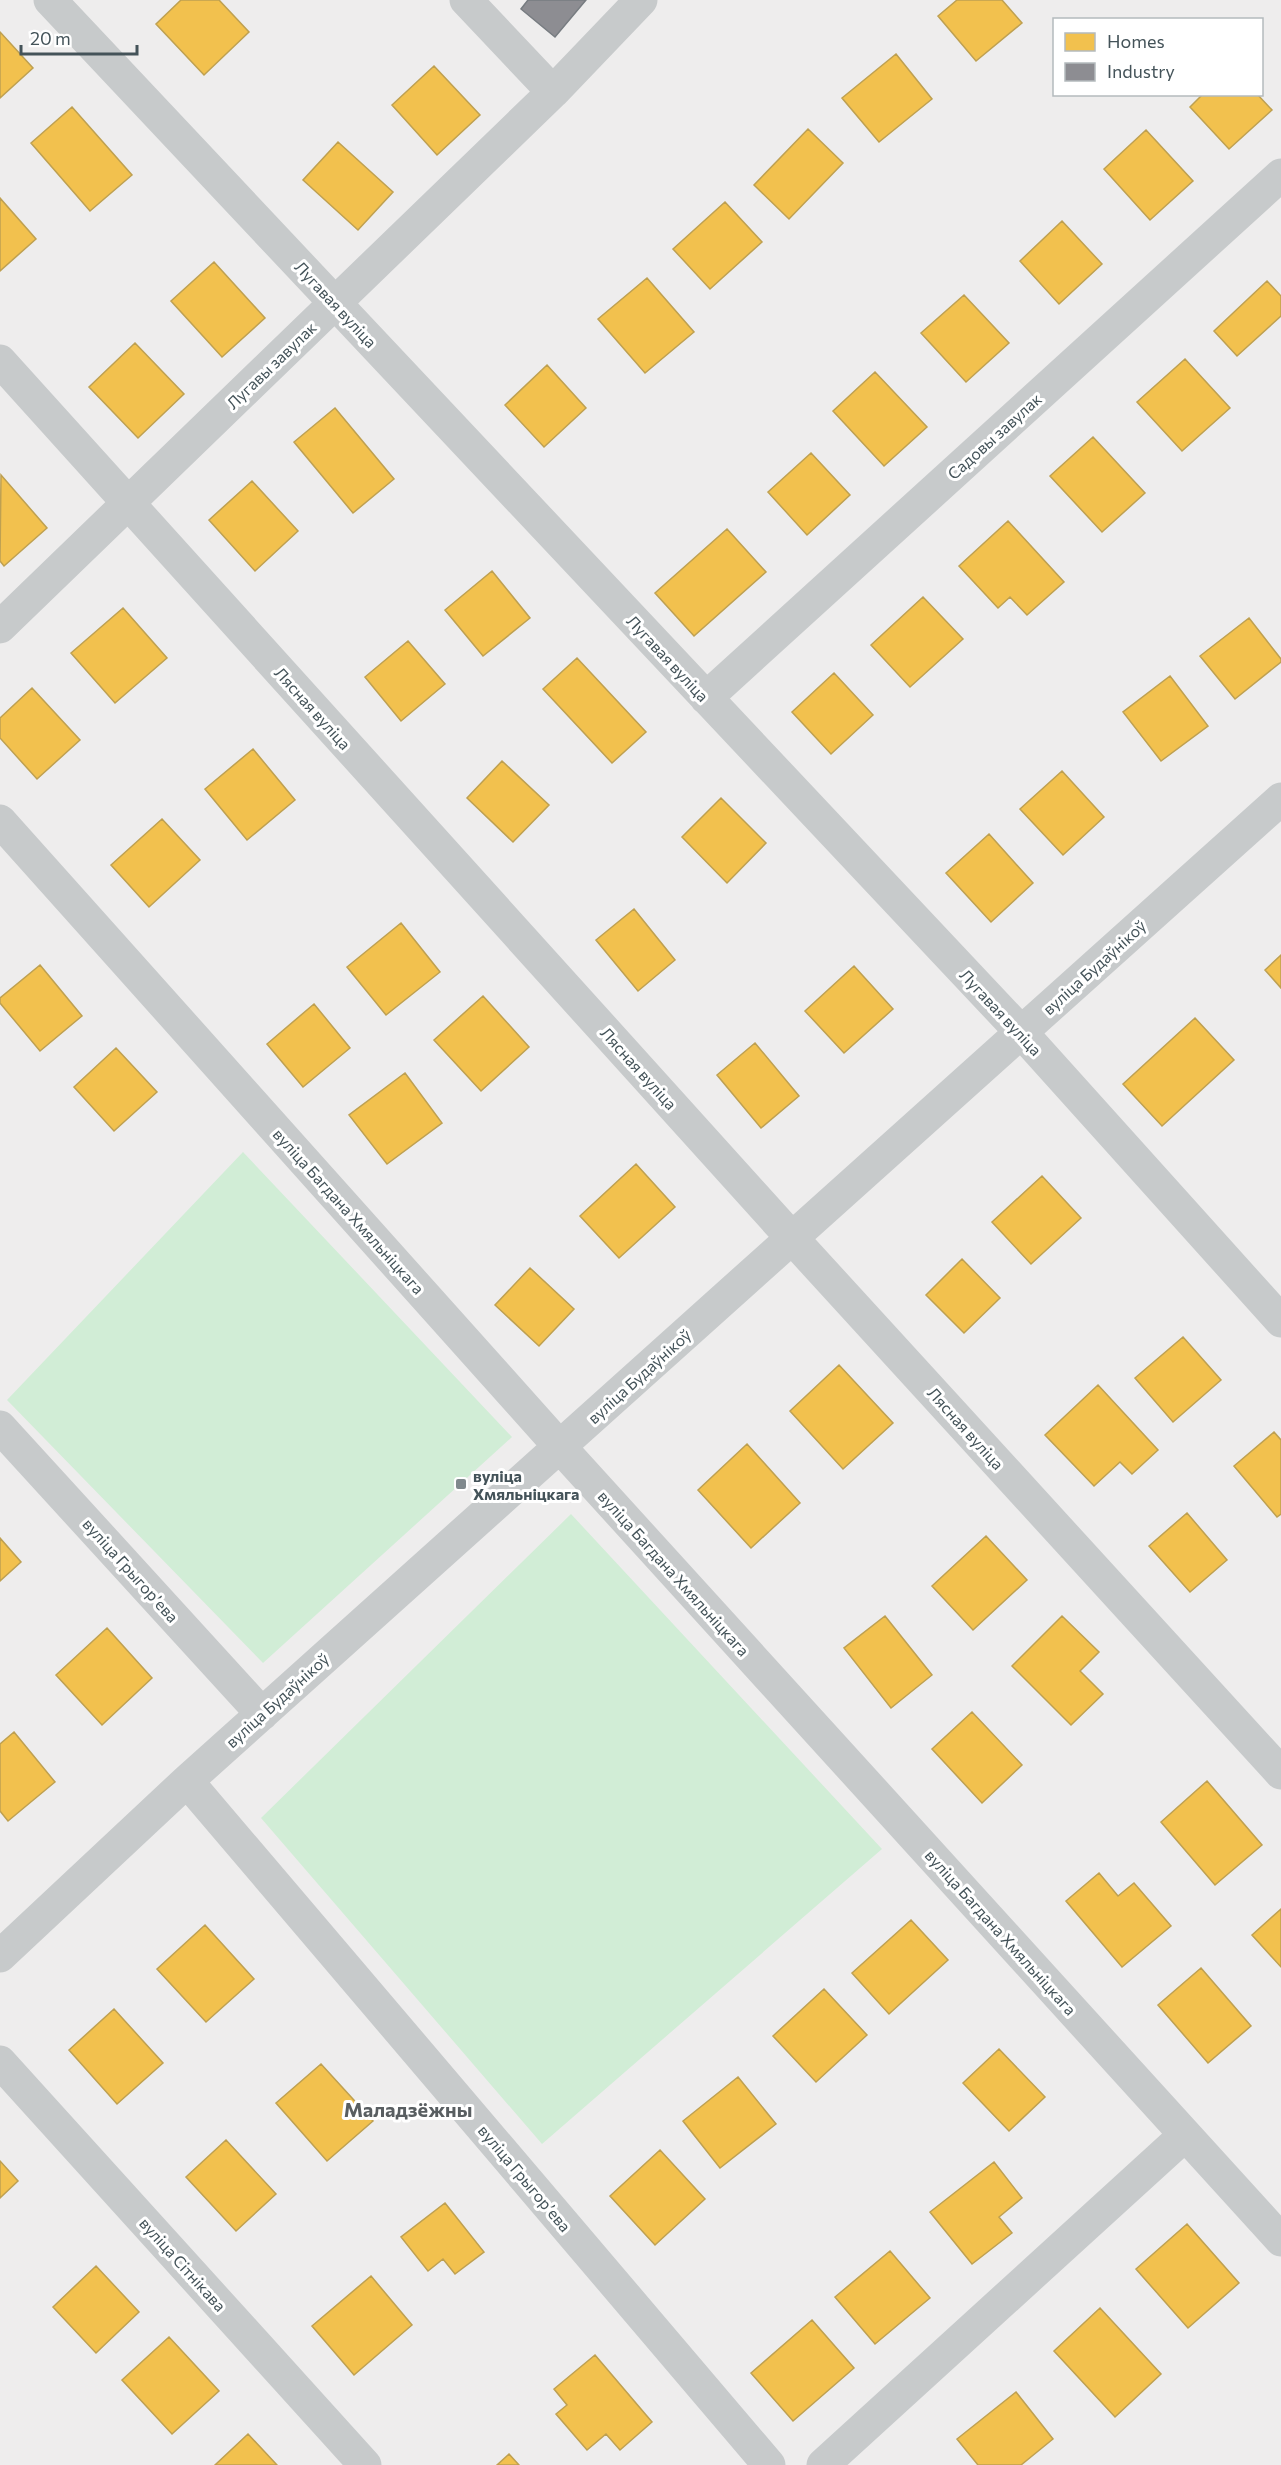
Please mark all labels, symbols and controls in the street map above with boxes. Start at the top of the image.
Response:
scale bar [21,18,136,56]
legend [1053,18,1263,96]
text: 20 m [30,27,71,49]
text: Homes [1107,30,1165,52]
text: Industry [1107,60,1175,82]
street label: Лугавая вуліца [291,257,381,351]
street label: Лугавы завулак [222,317,320,413]
street label: Садовы завулак [943,389,1045,483]
street label: Лугавая вуліца [623,611,713,705]
street label: Лясная вуліца [271,663,355,753]
street label: вуліца Будаўнікоў [1038,916,1150,1018]
street label: Лугавая вуліца [956,965,1046,1059]
street label: Лясная вуліца [597,1023,681,1113]
street label: вуліца Багдана Хмяльніцкага [270,1124,428,1298]
street label: вуліца Будаўнікоў [583,1325,695,1427]
street label: Лясная вуліца [924,1383,1008,1473]
place label: вуліца Хмяльніцкага [473,1466,579,1503]
marker: вуліца Хмяльніцкага [454,1477,468,1491]
street label: вуліца Багдана Хмяльніцкага [595,1486,753,1660]
street label: вуліца Грыгорʼева [79,1514,183,1626]
street label: вуліца Будаўнікоў [221,1649,333,1751]
street label: вуліца Багдана Хмяльніцкага [922,1845,1080,2019]
district label: Маладзёжны [344,2097,472,2121]
street label: вуліца Грыгорʼева [475,2121,575,2235]
street label: вуліца Сітнікава [136,2213,230,2315]

